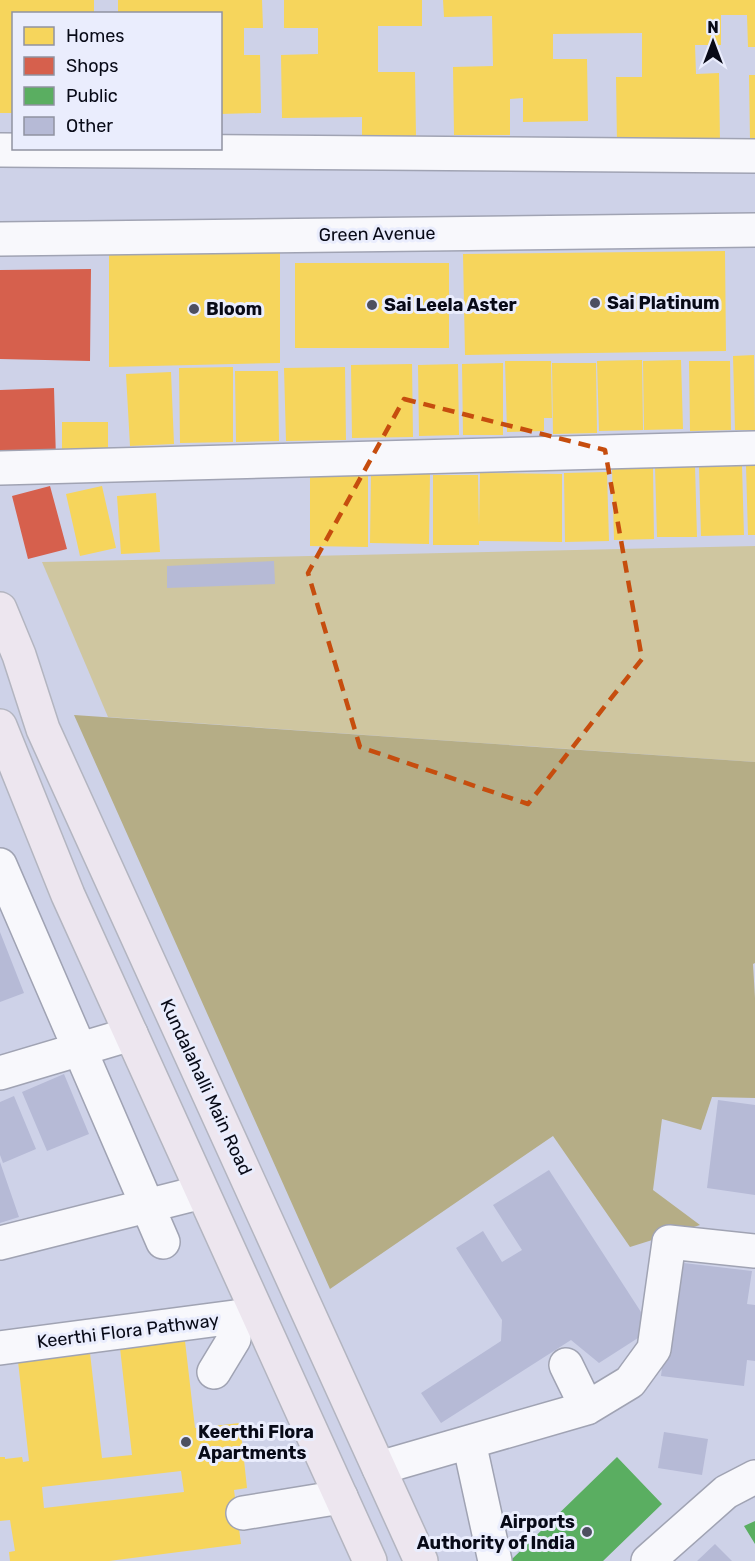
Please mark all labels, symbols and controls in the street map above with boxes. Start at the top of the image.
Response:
legend [12,12,222,150]
north arrow [683,12,743,72]
text: N [707,18,719,37]
text: Homes [66,25,124,47]
text: Shops [66,55,118,77]
text: Public [66,85,118,107]
text: Other [66,115,113,137]
street label: Green Avenue [318,222,436,246]
place label: Sai Platinum [607,292,720,314]
place label: Sai Leela Aster [384,294,517,316]
marker: Sai Platinum [588,296,602,310]
place label: Bloom [206,298,262,320]
marker: Sai Leela Aster [365,298,379,312]
marker: Bloom [187,302,201,316]
street label: Kundalahalli Main Road [155,995,257,1179]
street label: Keerthi Flora Pathway [36,1309,220,1353]
place label: Keerthi Flora Apartments [198,1421,314,1464]
marker: Keerthi Flora Apartments [179,1435,193,1449]
place label: Airports Authority of India [417,1511,575,1554]
marker: Airports Authority of India [580,1525,594,1539]

